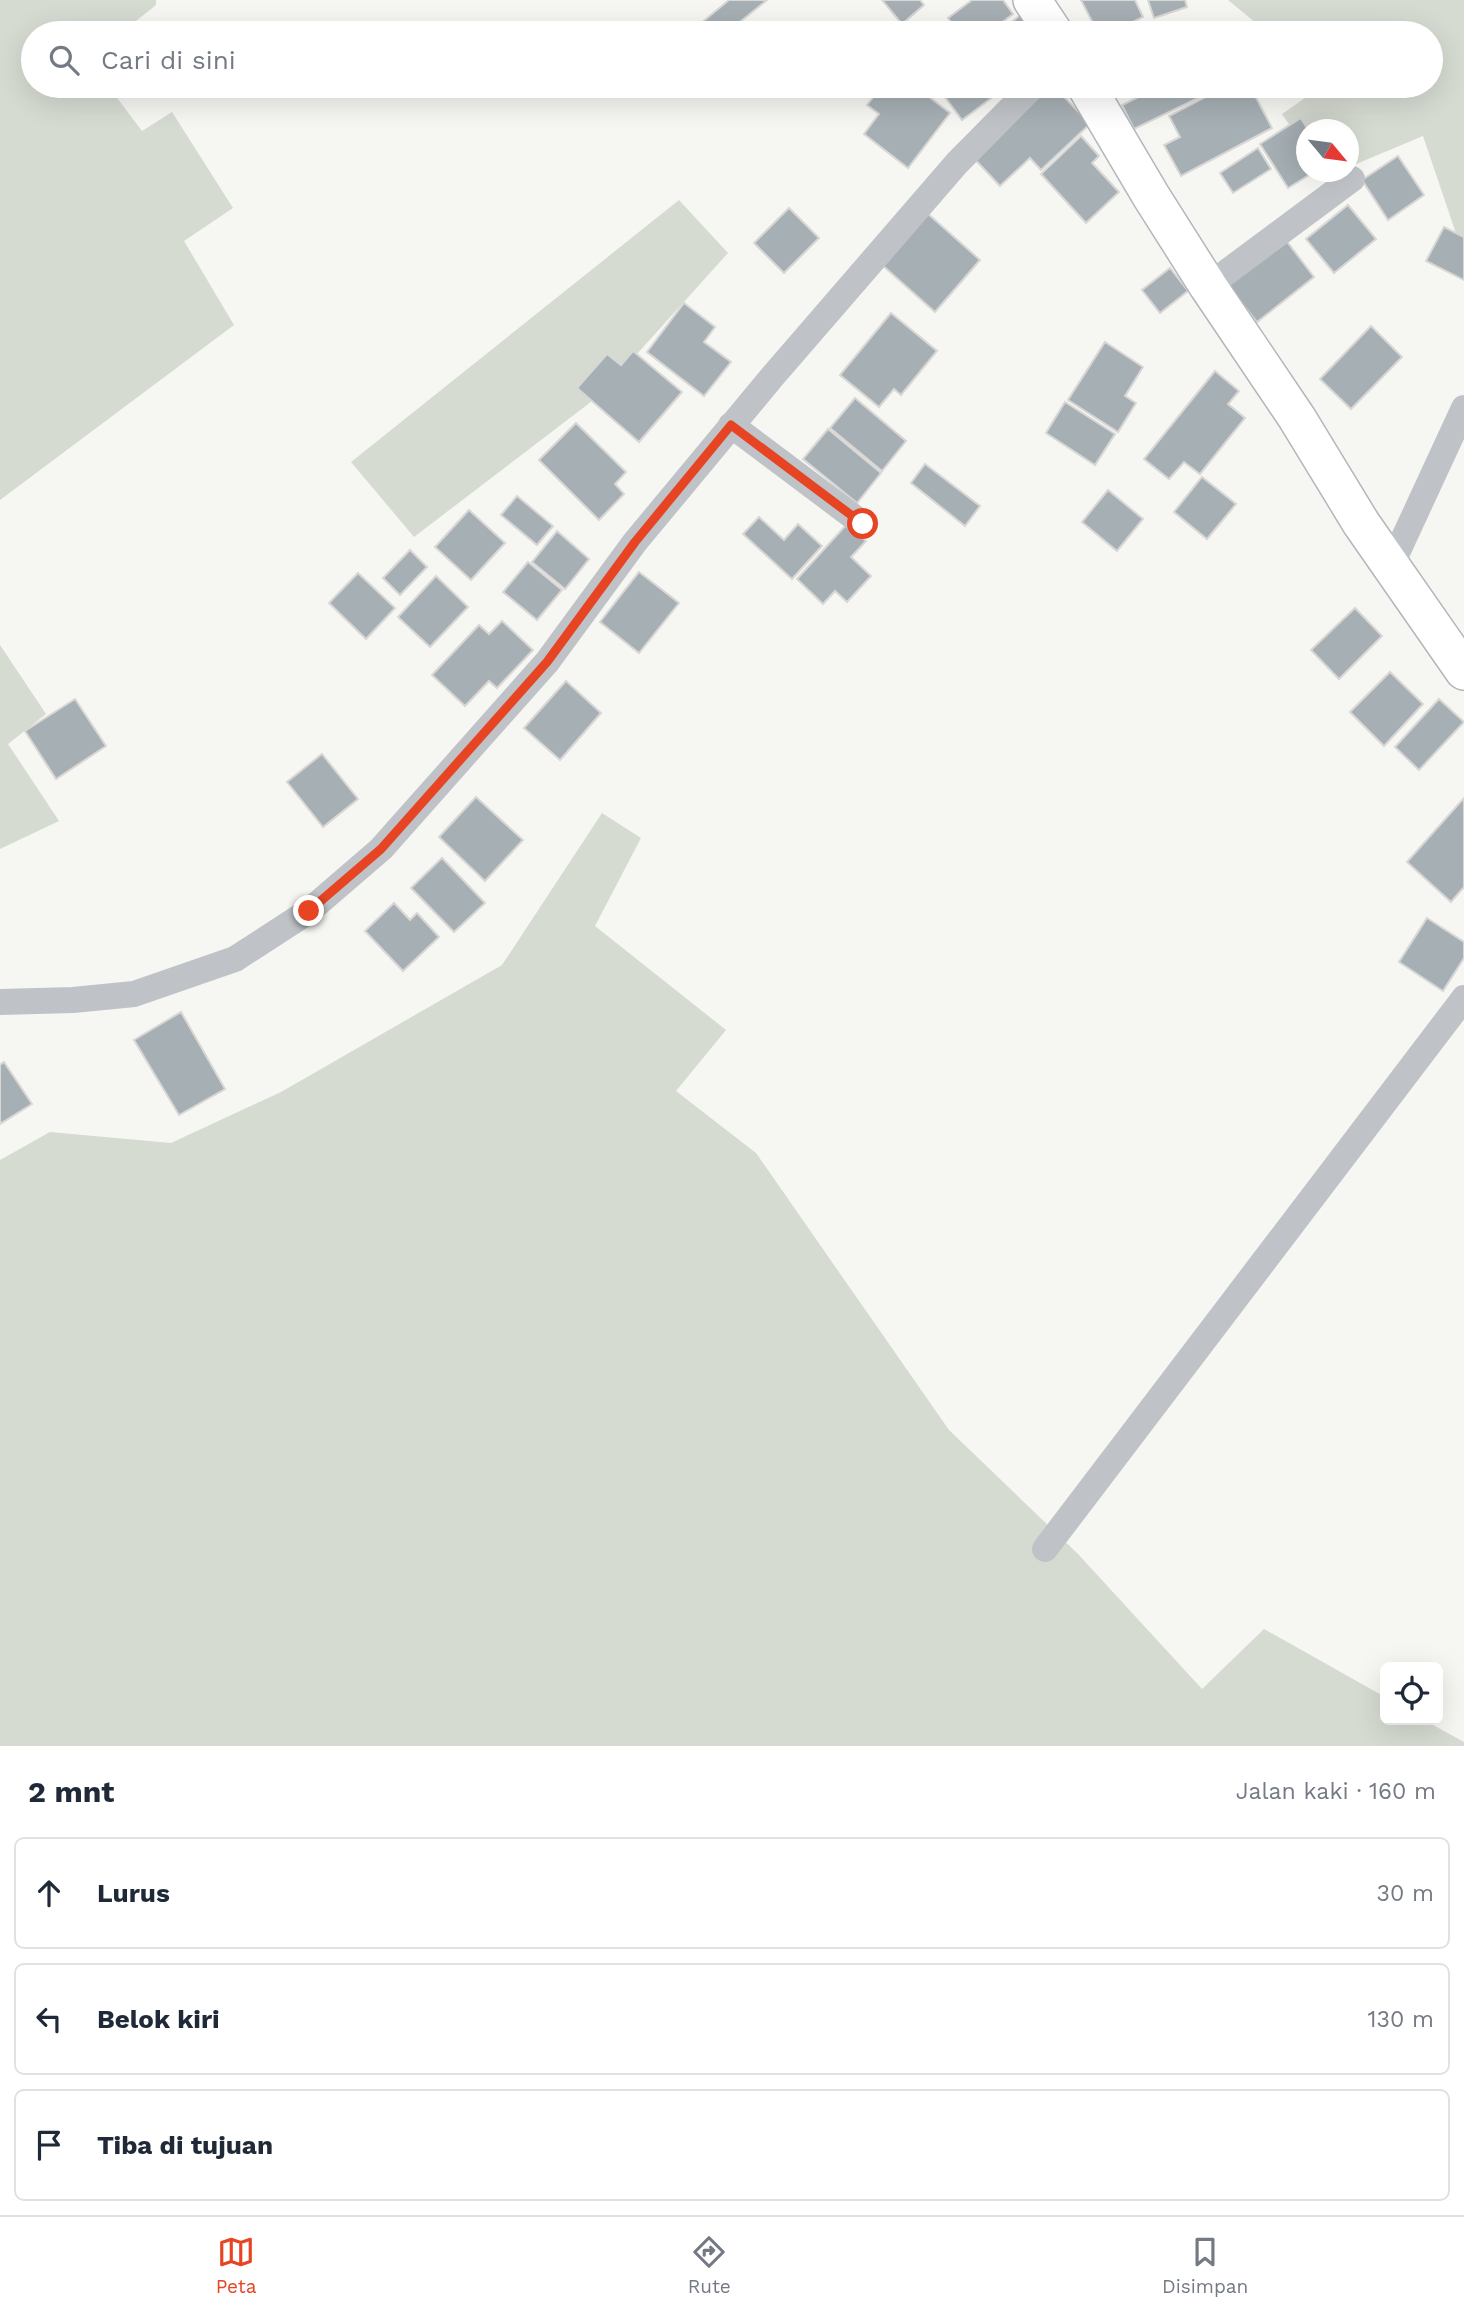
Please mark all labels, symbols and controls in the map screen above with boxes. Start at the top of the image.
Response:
search box [21,21,1443,98]
icon: search [45,41,83,79]
text: Cari di sini [101,45,236,75]
north arrow [1296,119,1359,182]
route start [847,508,878,539]
route end [293,895,324,926]
map controls [1380,1662,1443,1725]
button: locate [1380,1662,1443,1725]
text: 2 mnt [28,1774,114,1809]
text: Jalan kaki · 160 m [1236,1778,1436,1805]
icon: ahead [30,1874,68,1912]
text: Lurus [97,1878,170,1908]
text: 30 m [1377,1880,1434,1907]
icon: left [30,2000,68,2038]
text: Belok kiri [97,2004,220,2034]
text: 130 m [1368,2006,1434,2033]
icon: arrive [30,2126,68,2164]
text: Tiba di tujuan [97,2130,273,2160]
tab: Peta [216,2233,256,2298]
tab: Rute [688,2233,731,2298]
tab: Disimpan [1162,2233,1248,2298]

